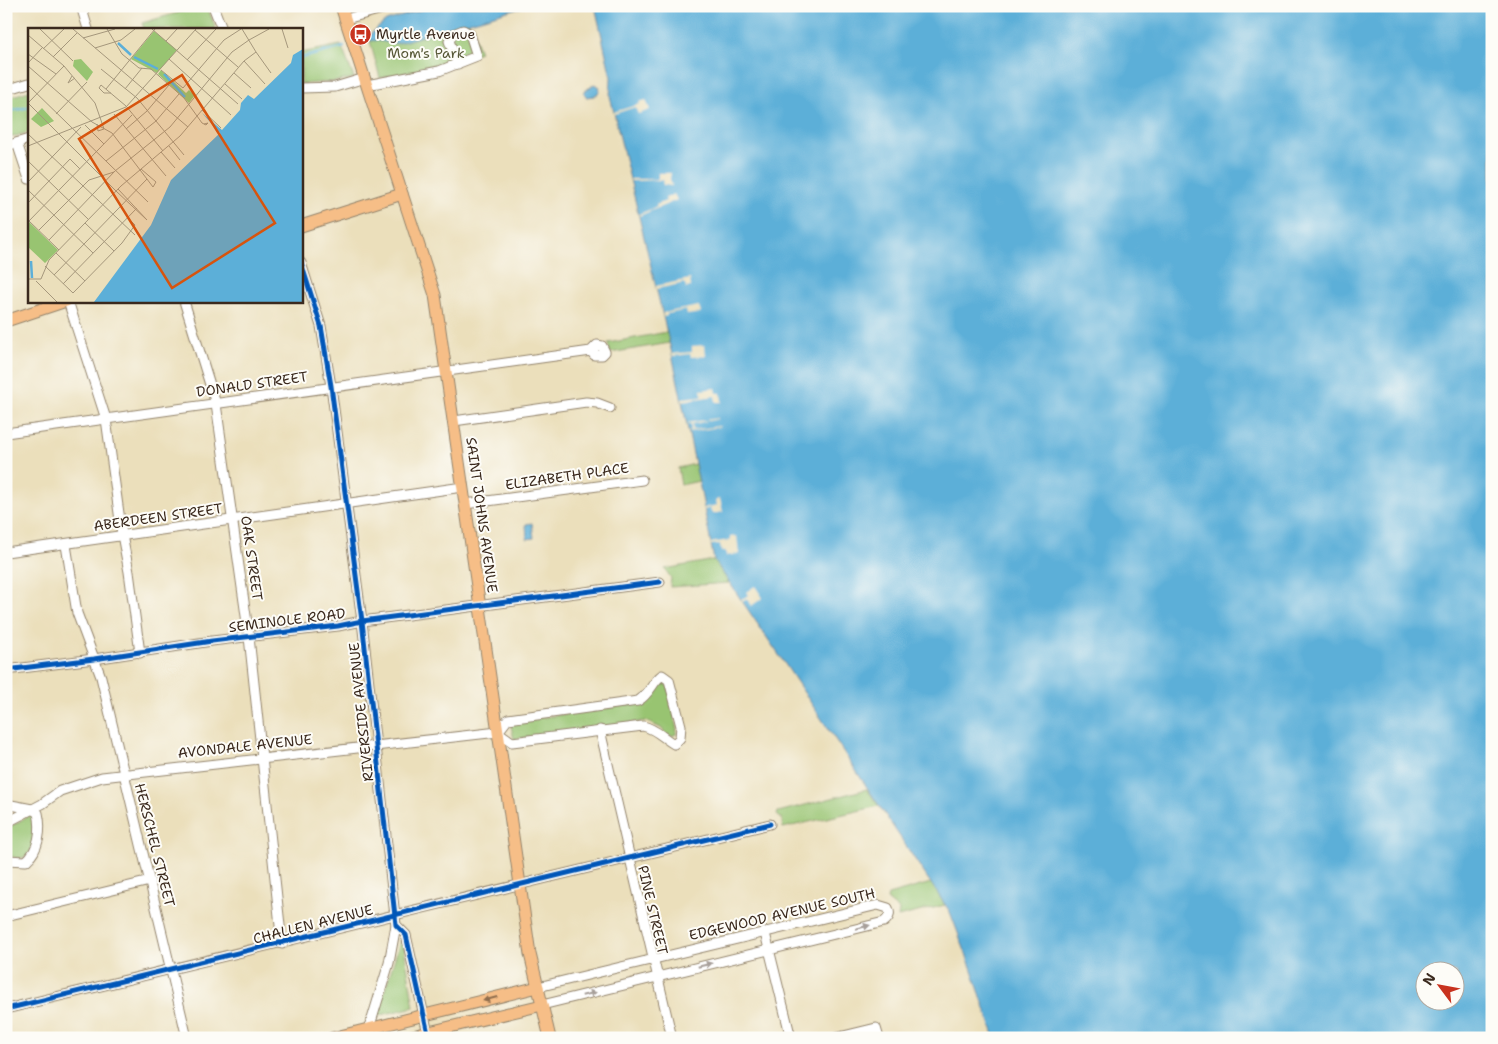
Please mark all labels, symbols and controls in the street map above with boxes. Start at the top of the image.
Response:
bus stop icon: Myrtle Avenue [348,22,372,46]
place label: Myrtle Avenue [376,25,475,43]
inset map [28,28,302,302]
park label: Mom's Park [387,44,465,62]
street label: DONALD STREET [195,367,309,401]
street label: SAINT JOHNS AVENUE [462,436,502,594]
street label: ELIZABETH PLACE [504,458,630,494]
street label: ABERDEEN STREET [92,499,224,535]
street label: OAK STREET [237,514,267,602]
street label: SEMINOLE ROAD [228,604,346,636]
street label: RIVERSIDE AVENUE [345,641,377,782]
street label: AVONDALE AVENUE [177,730,313,762]
street label: HERSCHEL STREET [131,781,179,909]
street label: PINE STREET [634,864,672,957]
street label: EDGEWOOD AVENUE SOUTH [687,884,877,944]
street label: CHALLEN AVENUE [251,900,375,948]
one-way arrow [855,923,870,931]
one-way arrow [697,961,712,969]
north arrow [1416,962,1466,1012]
text: N [1418,970,1440,989]
one-way arrow [582,989,597,997]
one-way arrow [483,995,498,1003]

